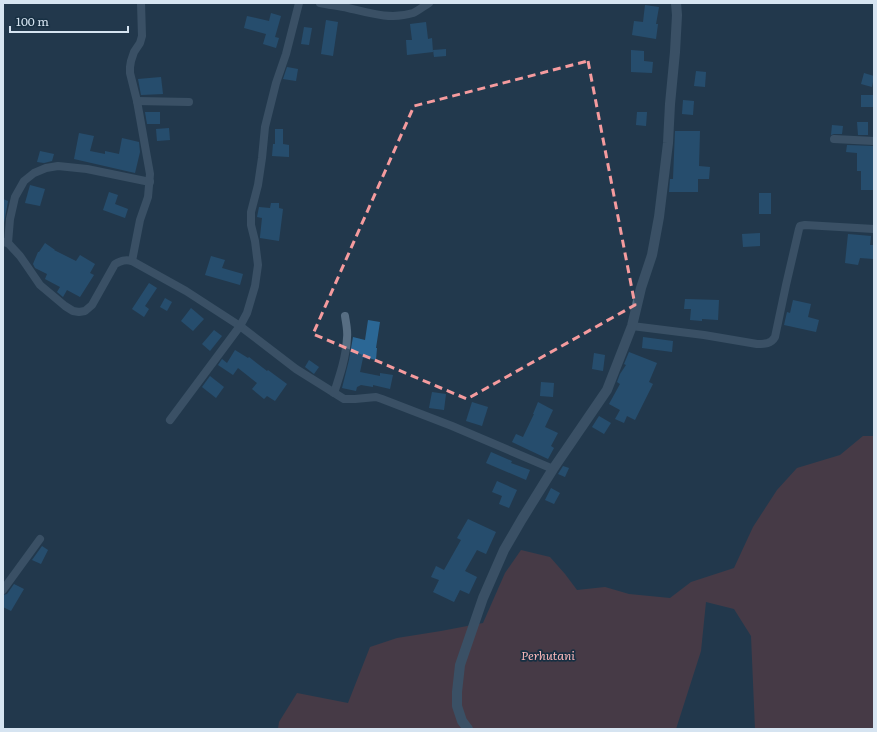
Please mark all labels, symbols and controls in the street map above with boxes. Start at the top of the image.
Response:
scale bar [10,8,128,34]
text: 100 m [16,12,49,30]
park label: Perhutani [521,646,575,664]

